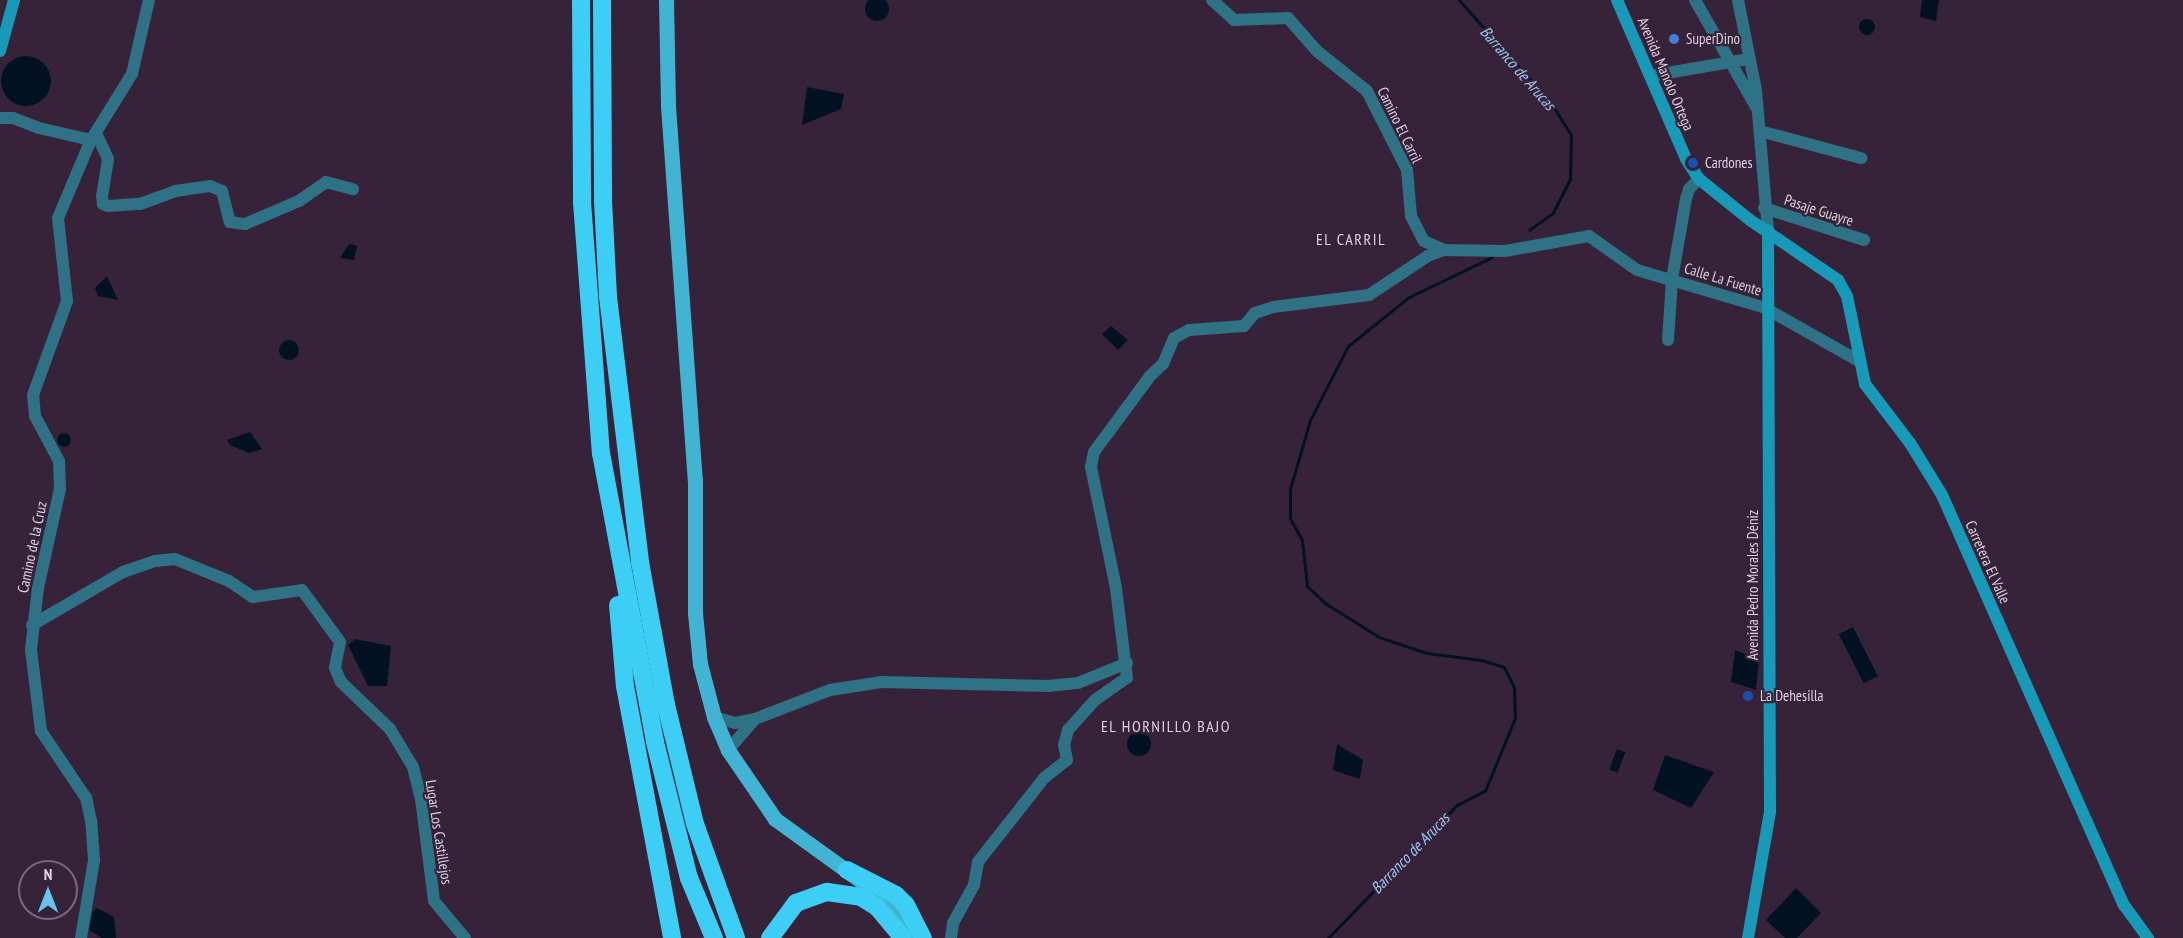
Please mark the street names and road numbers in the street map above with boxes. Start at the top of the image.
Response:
street label: Avenida Manolo Ortega [1634,15,1698,133]
street label: Camino El Carril [1374,84,1426,166]
street label: Pasaje Guayre [1782,190,1856,230]
street label: Calle La Fuente [1682,259,1764,299]
street label: Camino de la Cruz [14,500,50,594]
street label: Avenida Pedro Morales Déniz [1744,510,1762,660]
street label: Carretera El Valle [1962,518,2014,606]
street label: Lugar Los Castillejos [422,778,456,886]

